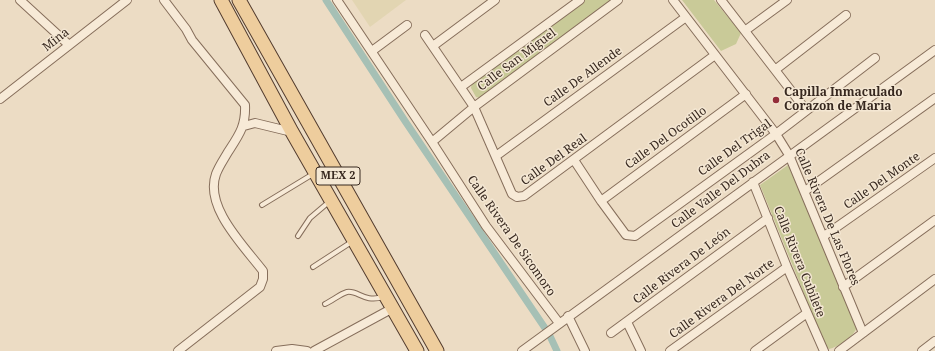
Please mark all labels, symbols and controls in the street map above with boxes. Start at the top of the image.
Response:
street label: Mina [40,25,72,55]
street label: Calle San Miguel [475,26,559,94]
street label: Calle De Allende [541,44,625,110]
place label: Capilla Inmaculado Corazon de Maria [784,86,903,114]
marker: Capilla Inmaculado Corazon de Maria [771,95,781,105]
street label: Calle Del Ocotillo [622,104,710,172]
street label: Calle Del Trigal [696,117,774,179]
street label: Calle Del Real [518,131,590,189]
street label: Calle Rivera De Las Flores [792,146,862,288]
street label: Calle Valle Del Dubra [669,148,773,232]
street label: Calle Del Monte [841,149,923,213]
road number: MEX 2 [316,167,360,185]
street label: Calle Rivera De Sicomoro [464,173,558,299]
street label: Calle Rivera Cubilete [770,204,828,320]
street label: Calle Rivera De León [630,225,734,307]
street label: Calle Rivera Del Norte [667,256,777,342]

